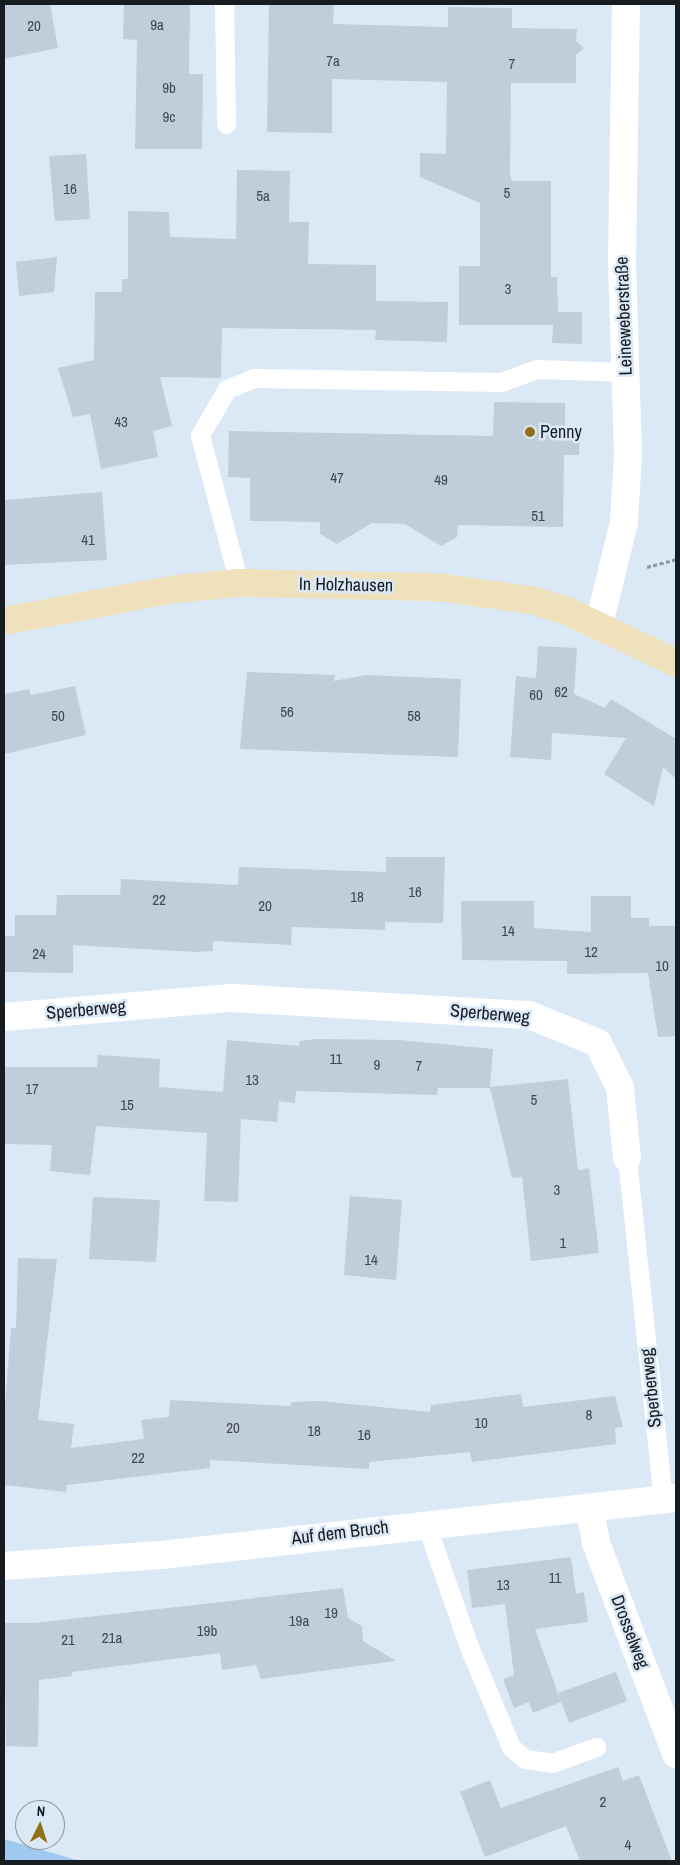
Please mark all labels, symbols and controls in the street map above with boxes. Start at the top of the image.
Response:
house number: 9a [150,16,164,34]
house number: 20 [27,17,41,35]
house number: 7a [326,52,340,70]
house number: 7 [509,55,515,73]
house number: 9b [162,79,176,97]
house number: 9c [163,108,175,126]
house number: 16 [63,180,77,198]
house number: 5 [504,184,510,202]
house number: 5a [256,187,270,205]
street label: Leineweberstraße [611,256,637,376]
house number: 3 [505,280,511,298]
house number: 43 [114,413,128,431]
place label: Penny [540,421,582,443]
marker: Penny [524,426,536,438]
house number: 47 [330,469,344,487]
house number: 49 [434,471,448,489]
house number: 51 [531,507,545,525]
house number: 41 [81,531,95,549]
street label: In Holzhausen [299,573,393,597]
house number: 62 [554,683,568,701]
house number: 60 [529,686,543,704]
house number: 56 [280,703,294,721]
house number: 50 [51,707,65,725]
house number: 58 [407,707,421,725]
house number: 16 [408,883,422,901]
house number: 18 [350,888,364,906]
house number: 22 [152,891,166,909]
house number: 20 [258,897,272,915]
house number: 14 [501,922,515,940]
house number: 12 [584,943,598,961]
house number: 24 [32,945,46,963]
house number: 10 [655,957,669,975]
street label: Sperberweg [45,996,127,1024]
street label: Sperberweg [449,1000,531,1028]
house number: 11 [330,1050,342,1068]
house number: 9 [374,1056,380,1074]
house number: 7 [416,1057,422,1075]
house number: 13 [245,1071,259,1089]
house number: 17 [25,1080,39,1098]
house number: 5 [531,1091,537,1109]
house number: 15 [120,1096,134,1114]
house number: 3 [554,1181,560,1199]
house number: 1 [560,1234,566,1252]
house number: 14 [364,1251,378,1269]
street label: Sperberweg [636,1347,666,1429]
house number: 8 [586,1406,592,1424]
house number: 10 [474,1414,488,1432]
house number: 20 [226,1419,240,1437]
house number: 18 [307,1422,321,1440]
house number: 16 [357,1426,371,1444]
house number: 22 [131,1449,145,1467]
street label: Auf dem Bruch [290,1516,390,1550]
house number: 11 [549,1569,561,1587]
house number: 13 [496,1576,510,1594]
street label: Drosselweg [606,1592,654,1672]
house number: 19 [324,1604,338,1622]
house number: 19a [289,1612,309,1630]
house number: 19b [197,1622,217,1640]
house number: 21a [102,1629,122,1647]
house number: 21 [61,1631,75,1649]
house number: 2 [600,1793,606,1811]
north arrow [15,1800,65,1850]
text: N [36,1802,46,1820]
house number: 4 [625,1836,631,1854]

